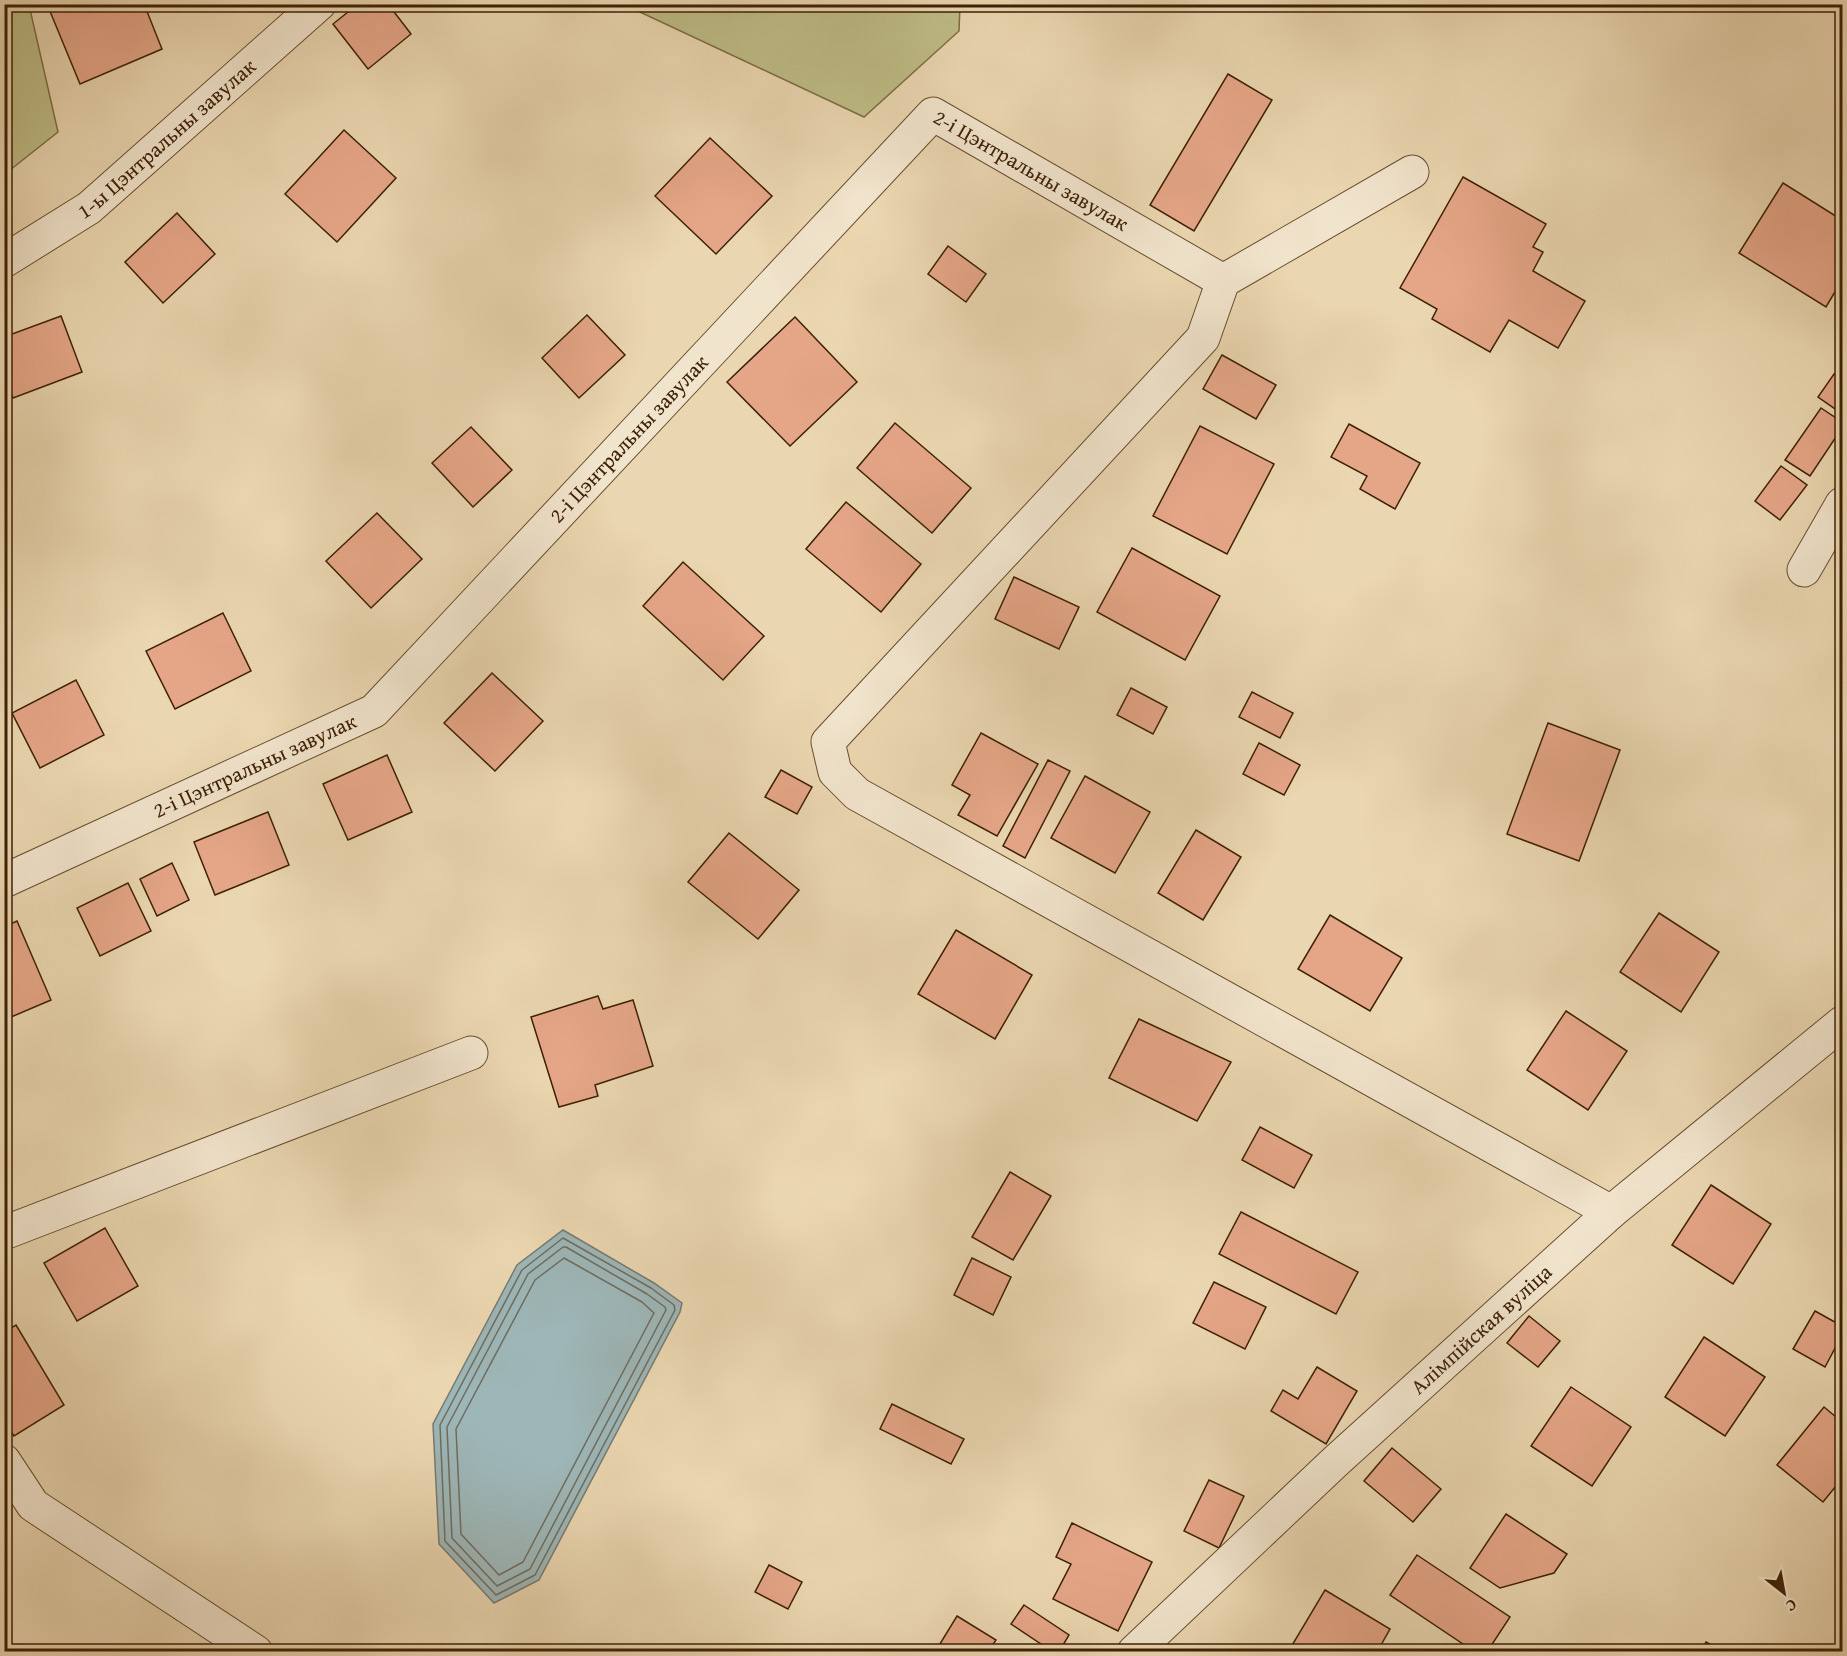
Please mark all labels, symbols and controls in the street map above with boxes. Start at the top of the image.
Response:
street label: 1-ы Цэнтральны завулак [71,51,262,226]
street label: 2-і Цэнтральны завулак [928,101,1134,238]
street label: 2-і Цэнтральны завулак [542,347,715,530]
street label: 2-і Цэнтральны завулак [148,705,361,825]
street label: Алімпійская вуліца [1403,1257,1559,1401]
north arrow [1754,1563,1814,1623]
text: С [1782,1593,1802,1618]

